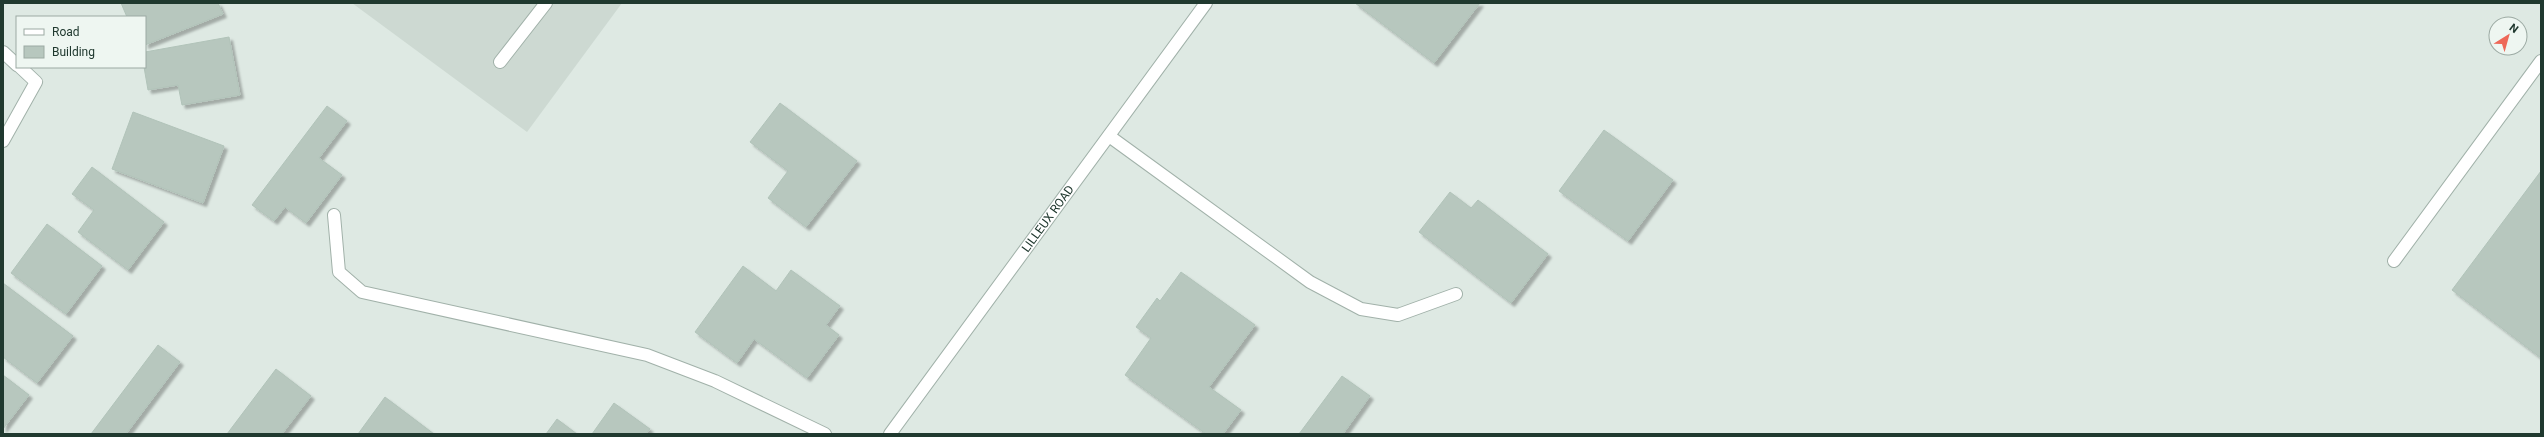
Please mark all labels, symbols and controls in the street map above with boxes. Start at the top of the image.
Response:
legend [16,16,146,68]
north arrow [2488,16,2528,56]
text: N [2507,21,2521,36]
text: Road [52,25,80,39]
text: Building [52,45,95,59]
street label: LILLEUX ROAD [1019,183,1077,255]

